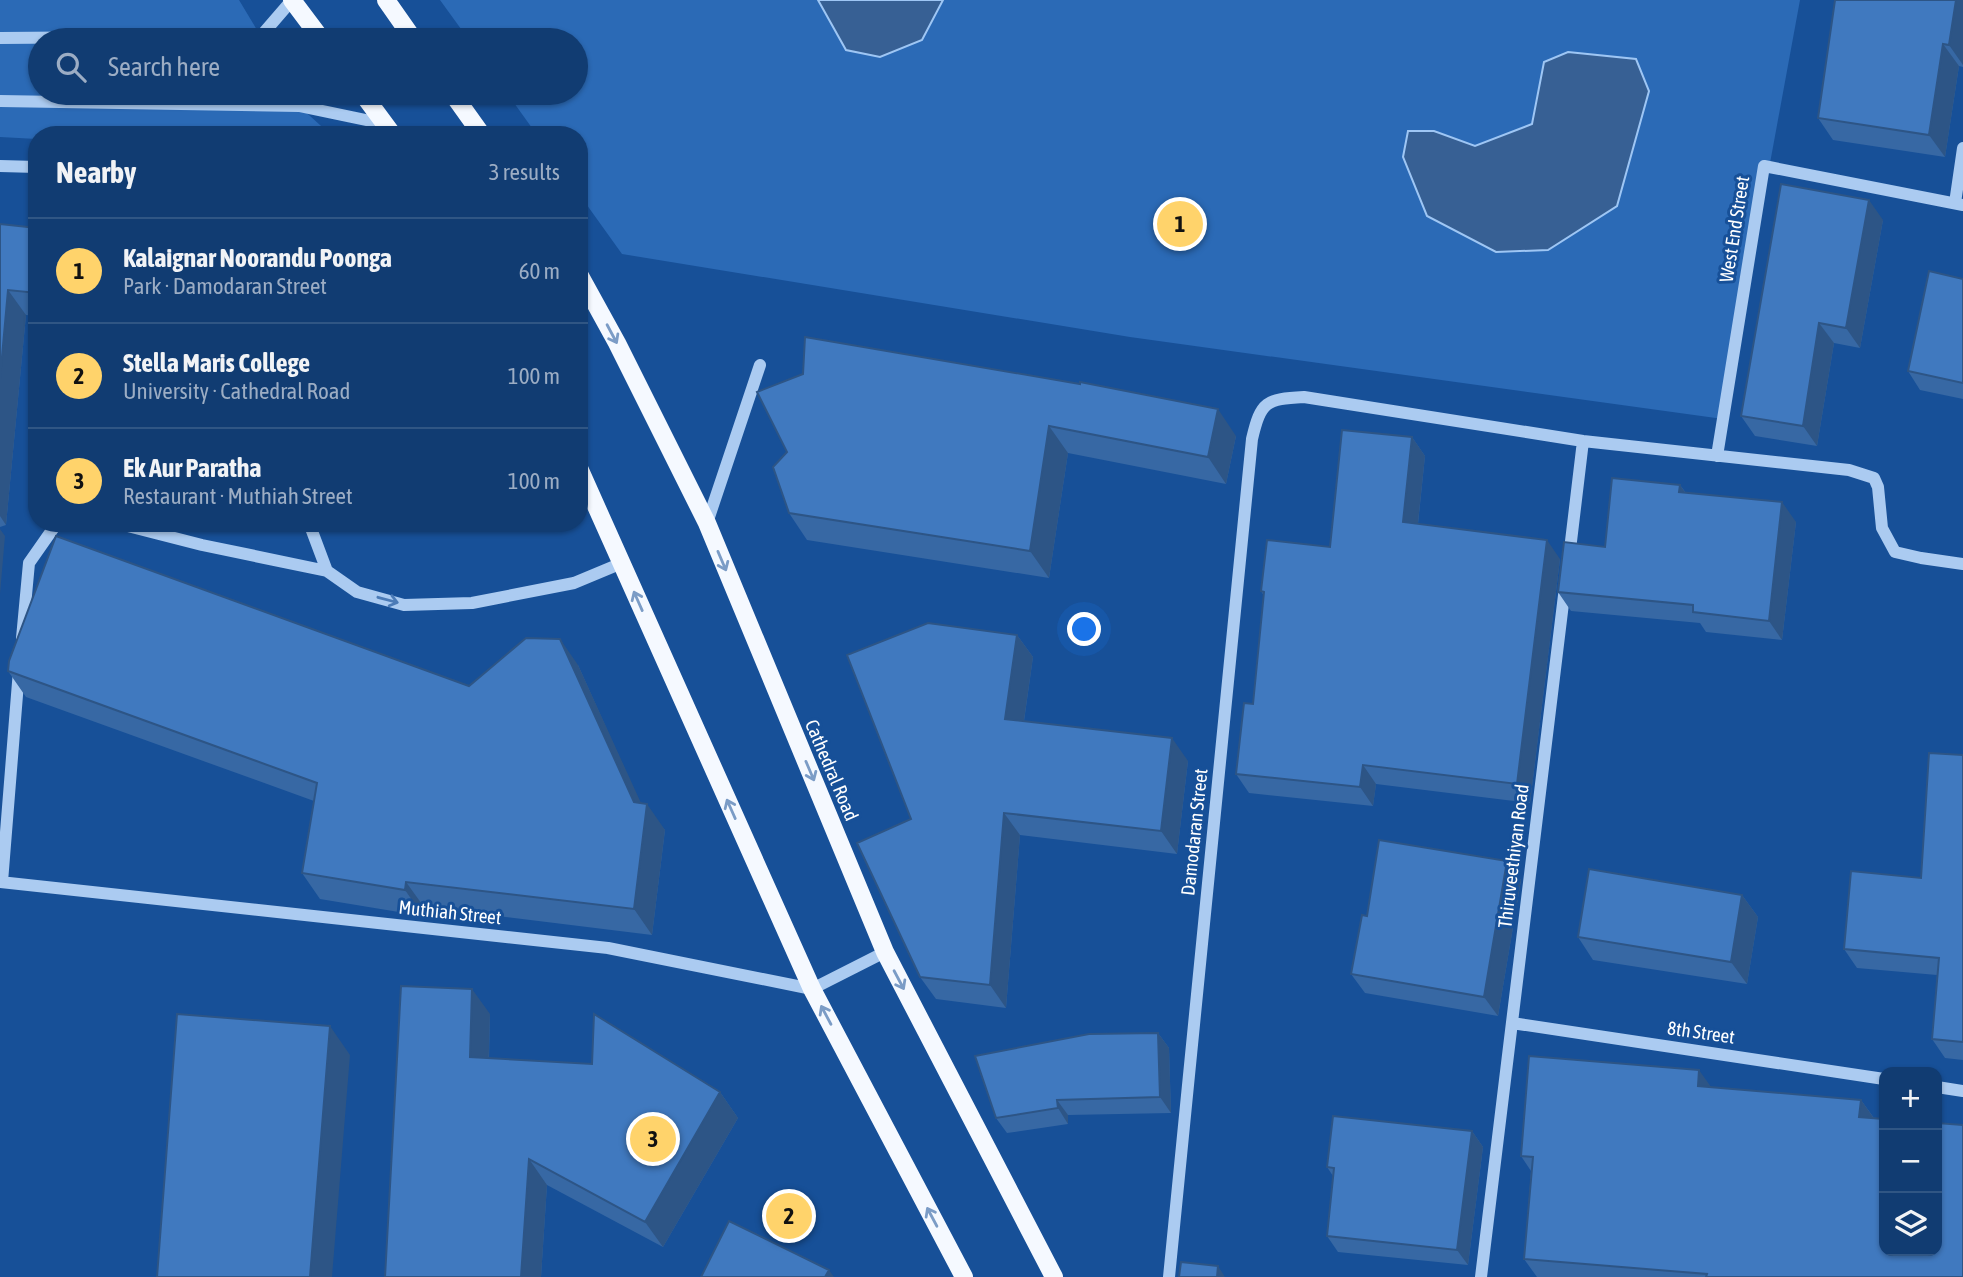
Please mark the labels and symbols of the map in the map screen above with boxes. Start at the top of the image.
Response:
street label: West End Street [1715,174,1753,284]
pin: 1 [1157,198,1203,250]
one-way arrow [606,323,619,344]
one-way arrow [717,549,730,571]
one-way arrow [631,591,644,612]
one-way arrow [377,595,399,608]
your location [1067,612,1101,646]
street label: Cathedral Road [801,716,863,824]
one-way arrow [804,759,817,781]
street label: Damodaran Street [1176,767,1212,897]
street label: Thiruveethiyan Road [1493,783,1533,929]
one-way arrow [724,798,737,820]
street label: Muthiah Street [397,896,503,928]
one-way arrow [893,969,907,990]
one-way arrow [819,1006,833,1026]
street label: 8th Street [1666,1016,1736,1048]
pin: 3 [630,1113,676,1165]
pin: 2 [766,1190,812,1242]
one-way arrow [925,1207,939,1227]

